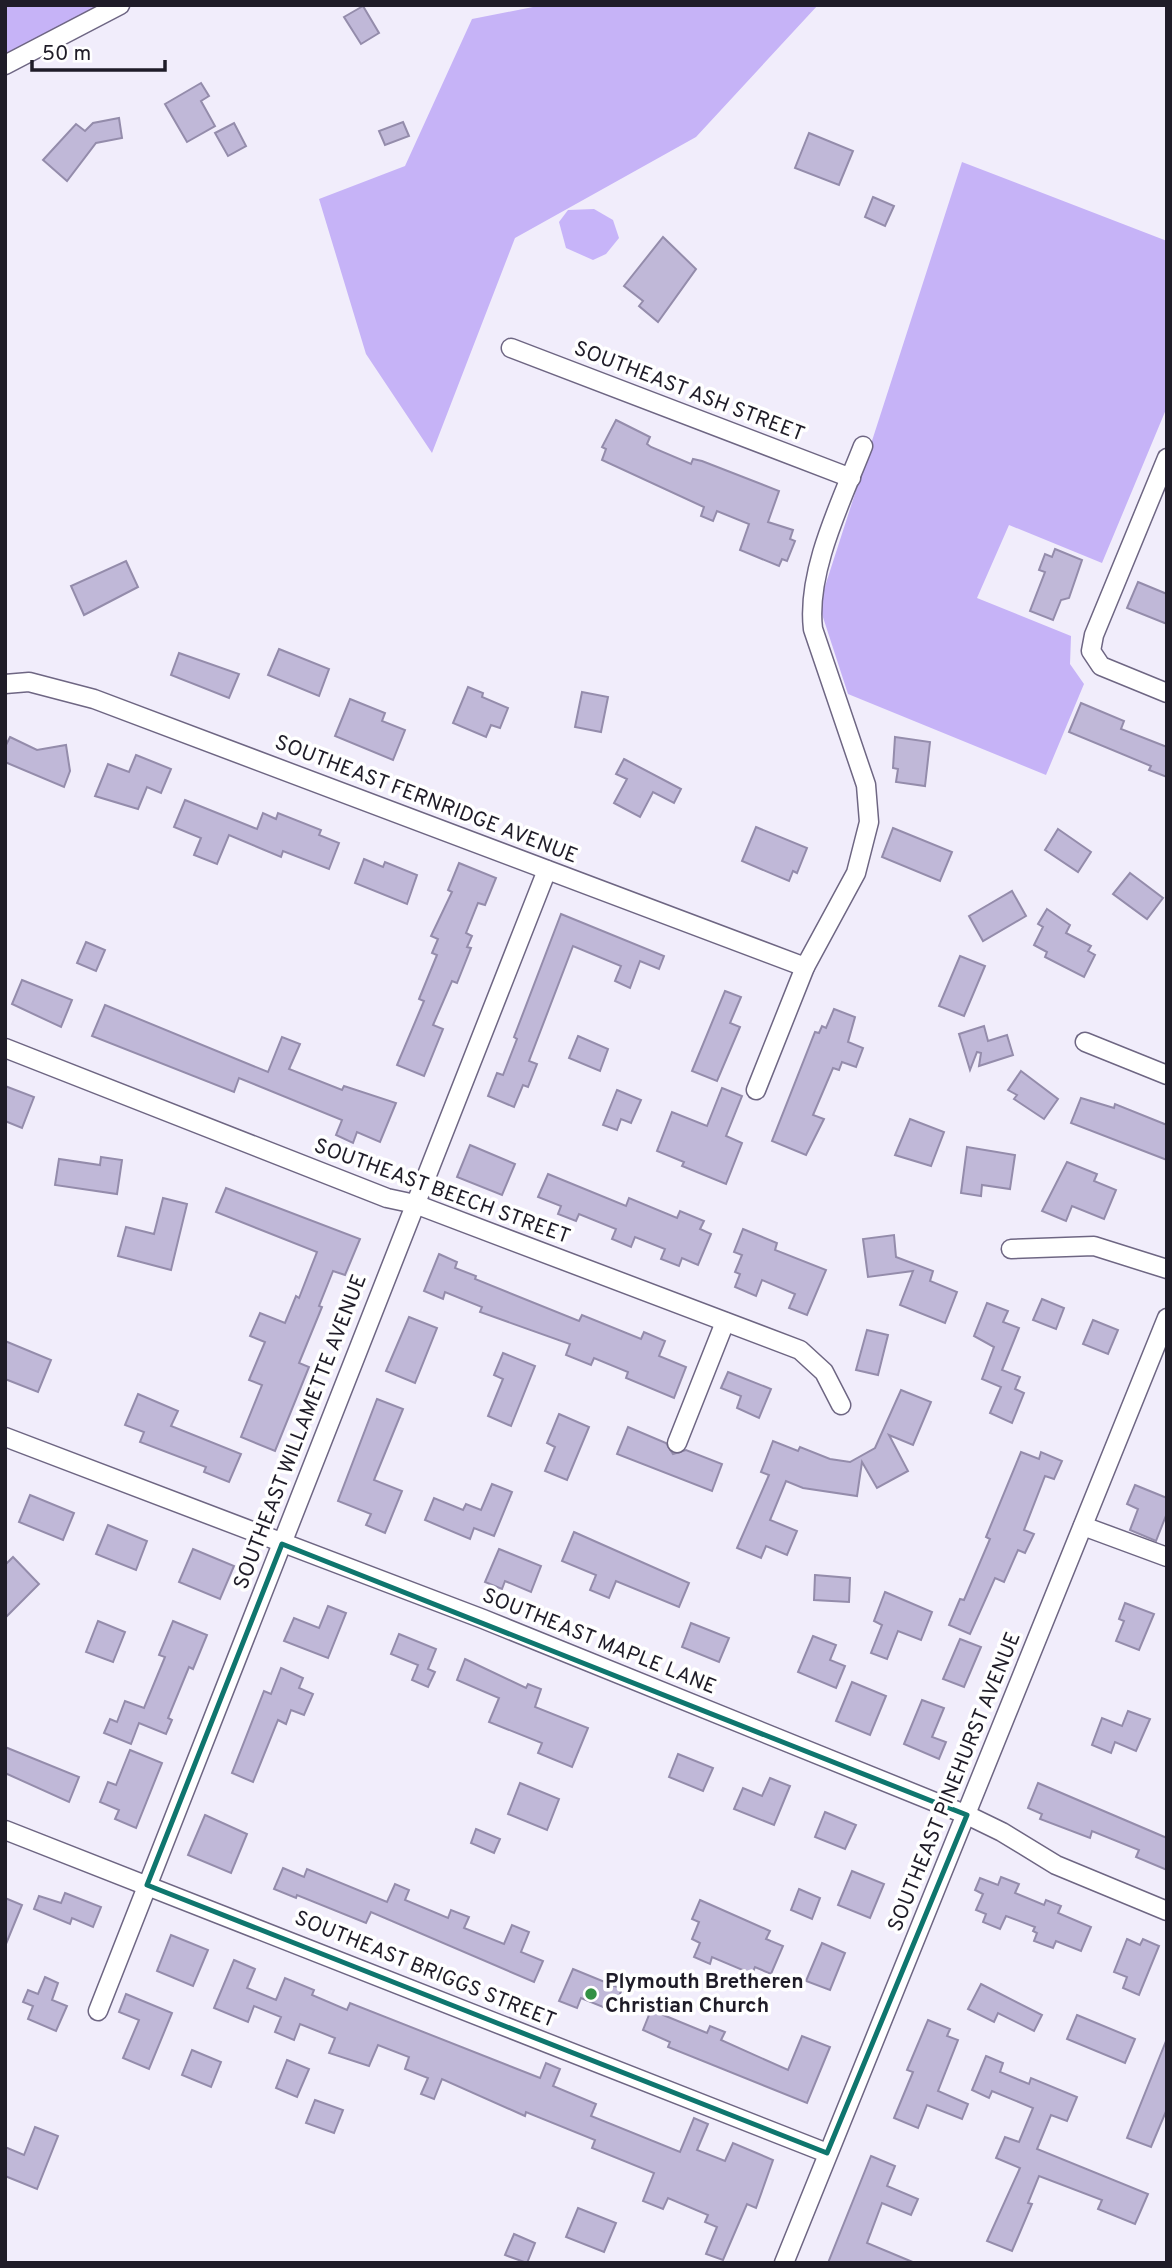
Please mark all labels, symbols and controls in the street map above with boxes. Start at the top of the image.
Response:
scale bar [32,28,164,72]
text: 50 m [42,41,91,68]
street label: SOUTHEAST ASH STREET [570,336,808,448]
street label: SOUTHEAST FERNRIDGE AVENUE [271,730,581,870]
street label: SOUTHEAST BEECH STREET [310,1133,574,1251]
street label: SOUTHEAST WILLAMETTE AVENUE [228,1271,374,1593]
street label: SOUTHEAST MAPLE LANE [478,1583,720,1701]
street label: SOUTHEAST PINEHURST AVENUE [882,1628,1028,1936]
street label: SOUTHEAST BRIGGS STREET [290,1905,560,2035]
place label: Plymouth Bretheren Christian Church [605,1969,804,2020]
marker: Plymouth Bretheren Christian Church [583,1986,599,2002]

